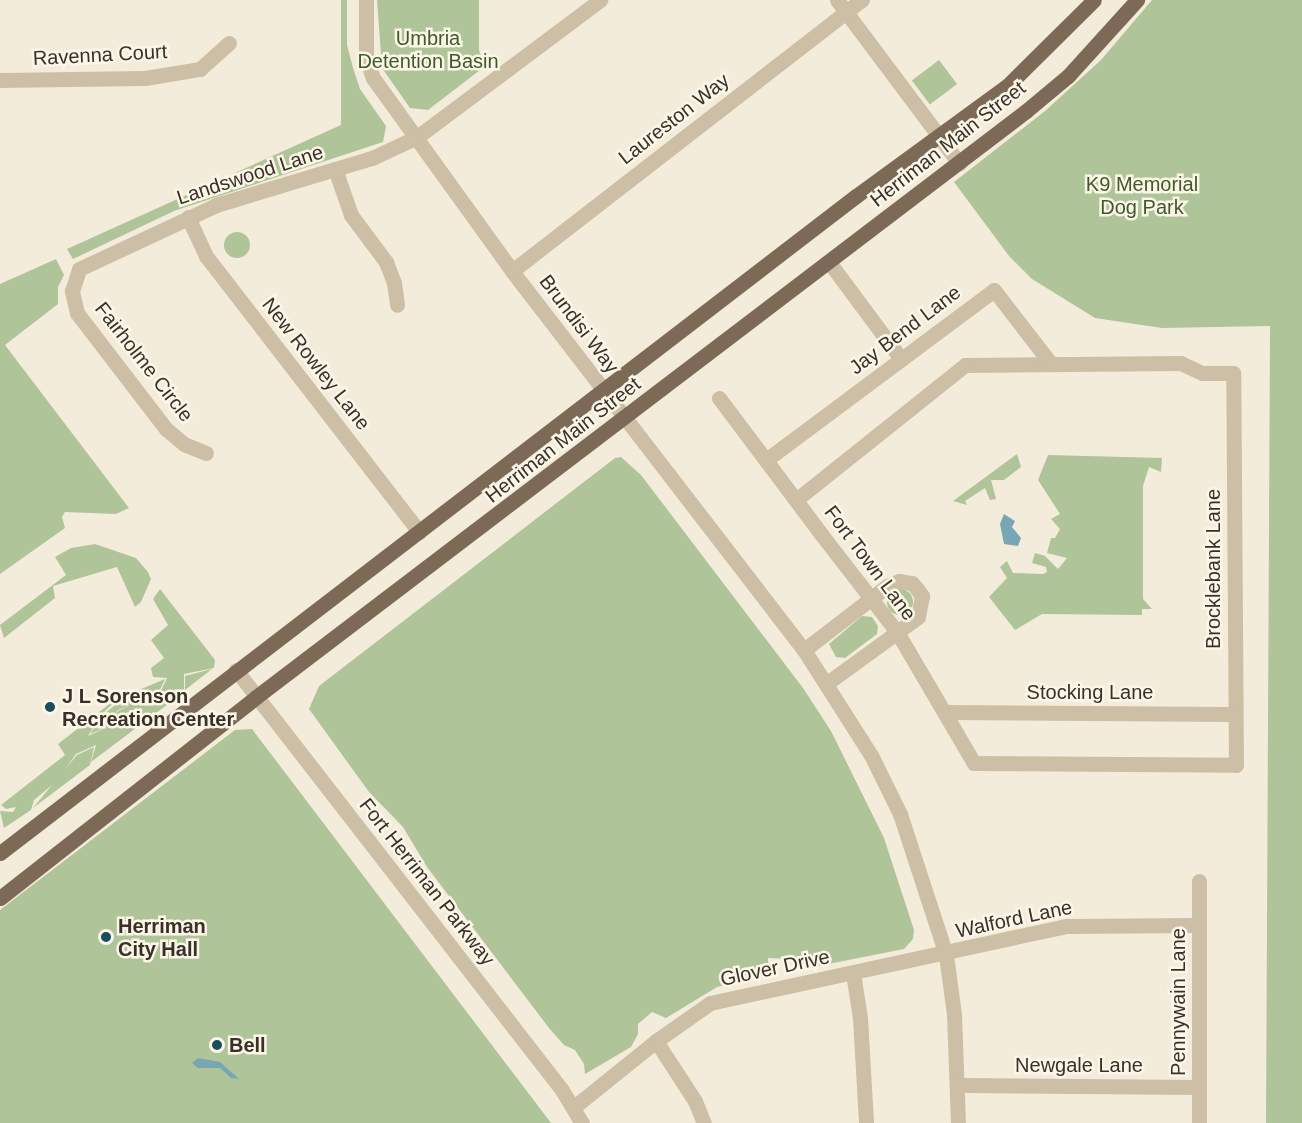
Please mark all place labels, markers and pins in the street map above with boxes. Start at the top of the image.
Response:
place label: J L Sorenson Recreation Center [62,684,234,731]
marker: J L Sorenson Recreation Center [43,700,57,714]
place label: Herriman City Hall [118,914,206,961]
marker: Herriman City Hall [99,930,113,944]
place label: Bell [229,1033,266,1057]
marker: Bell [210,1038,224,1052]

